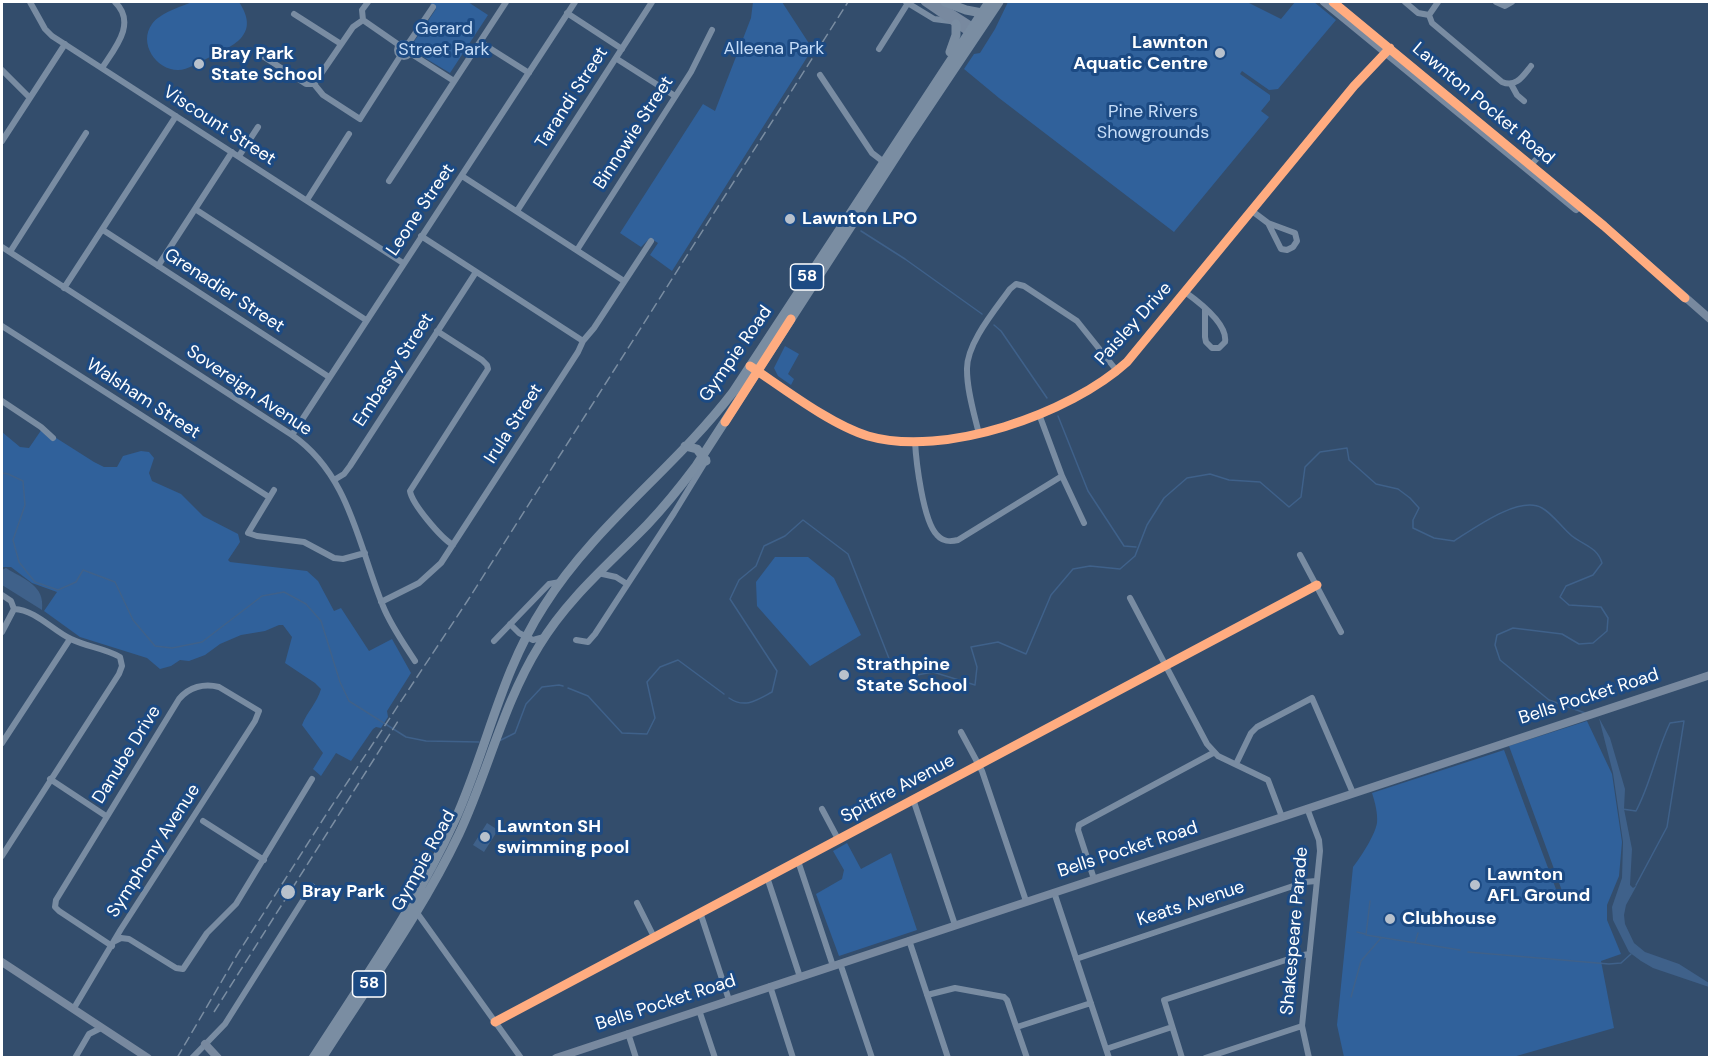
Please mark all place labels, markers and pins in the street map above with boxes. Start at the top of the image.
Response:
place label: Lawnton Aquatic Centre [1073,32,1208,74]
place label: Bray Park State School [211,43,322,86]
marker: Lawnton Aquatic Centre [1213,46,1227,60]
marker: Bray Park State School [192,57,206,71]
place label: Lawnton LPO [802,208,917,230]
marker: Lawnton LPO [783,212,797,226]
place label: Strathpine State School [856,654,967,696]
marker: Strathpine State School [837,668,851,682]
place label: Lawnton SH swimming pool [497,816,629,858]
marker: Lawnton SH swimming pool [478,830,492,844]
place label: Lawnton AFL Ground [1487,864,1590,906]
marker: Lawnton AFL Ground [1468,878,1482,892]
place label: Bray Park [302,881,385,903]
marker: Bray Park [279,883,297,901]
place label: Clubhouse [1402,908,1497,930]
marker: Clubhouse [1383,912,1397,926]

